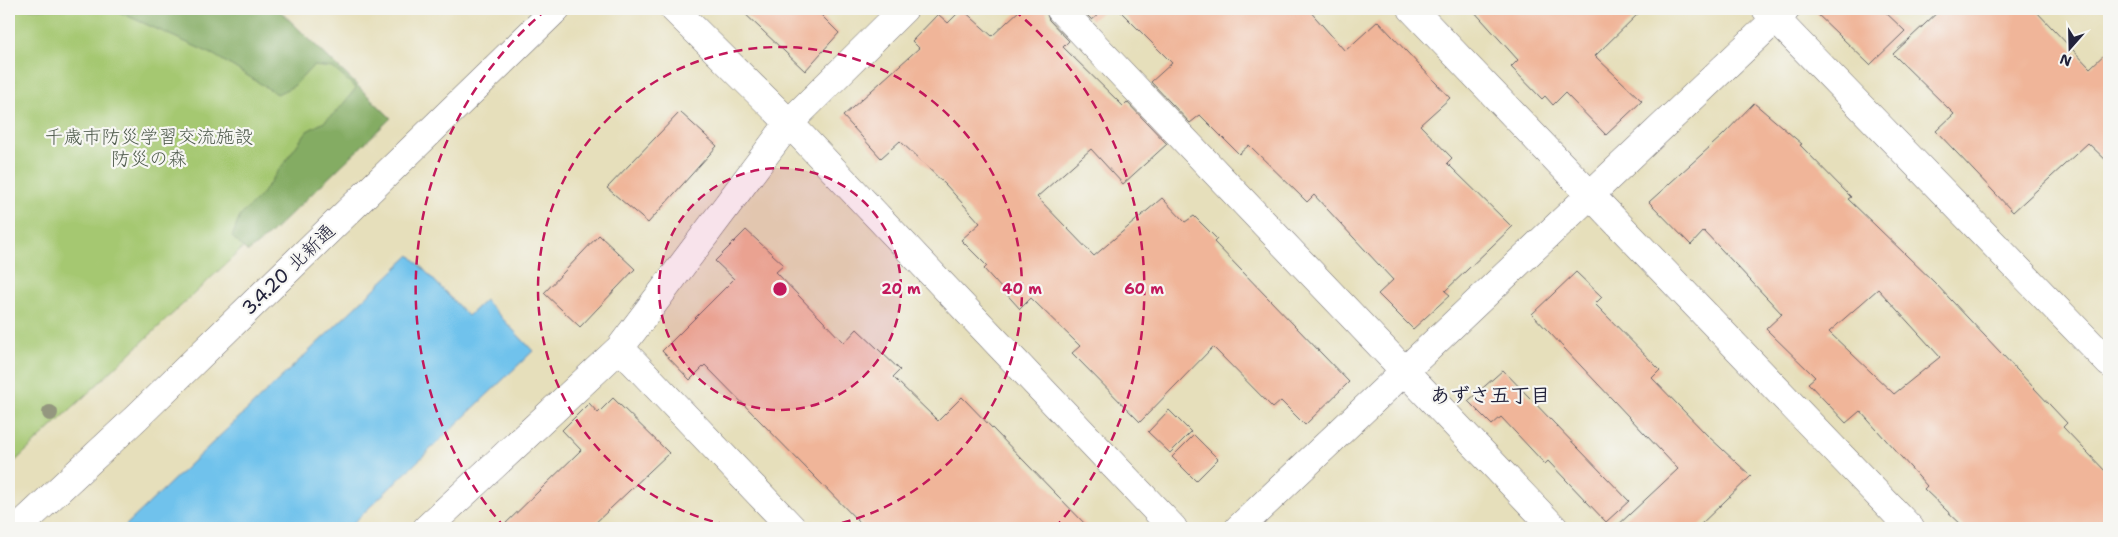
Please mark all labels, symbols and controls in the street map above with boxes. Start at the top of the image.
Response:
north arrow [2046,22,2096,72]
text: N [2057,50,2074,71]
park label: 千歳市防災学習交流施設 防災の森 [44,124,254,171]
street label: 3.4.20 北新通 [236,219,340,320]
text: 20 m [881,279,921,299]
text: 40 m [1002,279,1042,299]
text: 60 m [1124,279,1164,299]
centre of rings [771,280,789,298]
district label: あずさ五丁目 [1430,382,1550,408]

